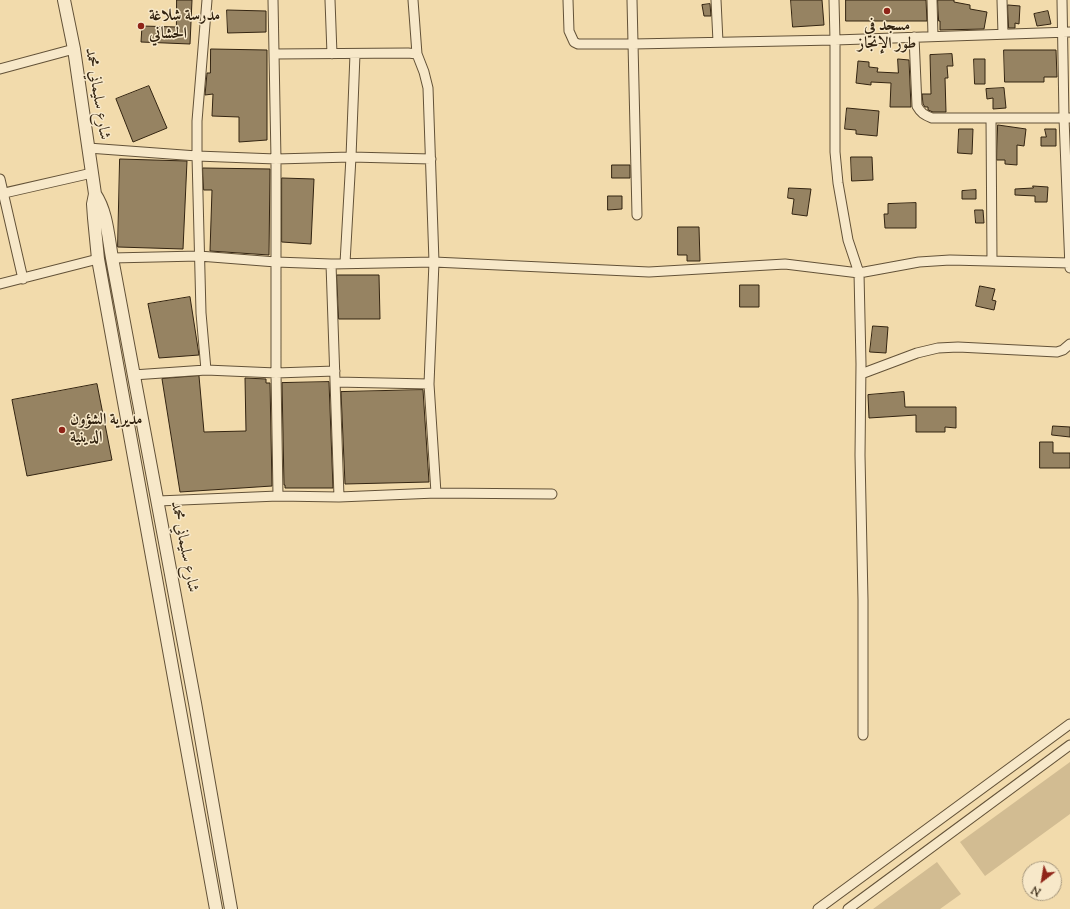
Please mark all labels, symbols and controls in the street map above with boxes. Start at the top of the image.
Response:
marker: مسجد في طور الإنجاز [882,6,892,16]
place label: مدرسة شلاغة الحشاني [149,7,220,45]
place label: مسجد في طور الإنجاز [858,17,916,55]
marker: مدرسة شلاغة الحشاني [136,21,146,31]
street label: شارع سليماني محمد [79,47,113,141]
place label: مديرية الشؤون الدينية [70,411,142,449]
marker: مديرية الشؤون الدينية [57,425,67,435]
street label: شارع سليماني محمد [165,500,201,594]
north arrow [1022,861,1062,901]
text: N [1028,881,1044,900]

